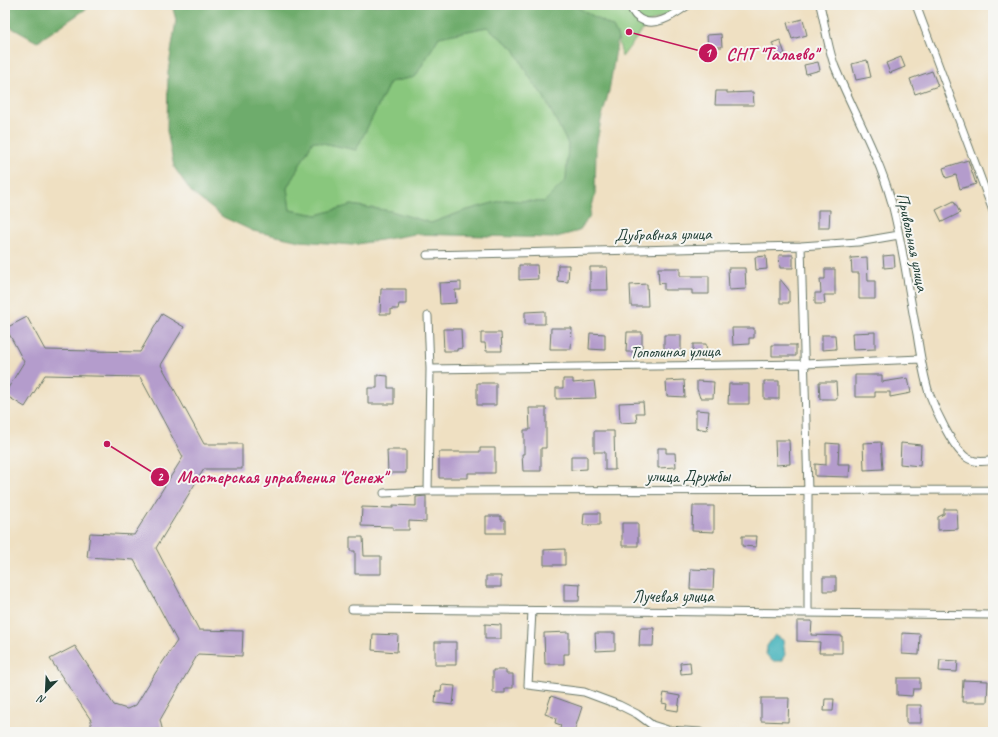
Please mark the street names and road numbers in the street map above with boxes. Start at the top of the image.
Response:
street label: Привольная улица [892,191,934,295]
street label: Дубравная улица [614,223,713,246]
street label: Тополиная улица [630,340,721,363]
street label: улица Дружбы [645,466,732,487]
street label: Лучевая улица [632,586,715,607]

